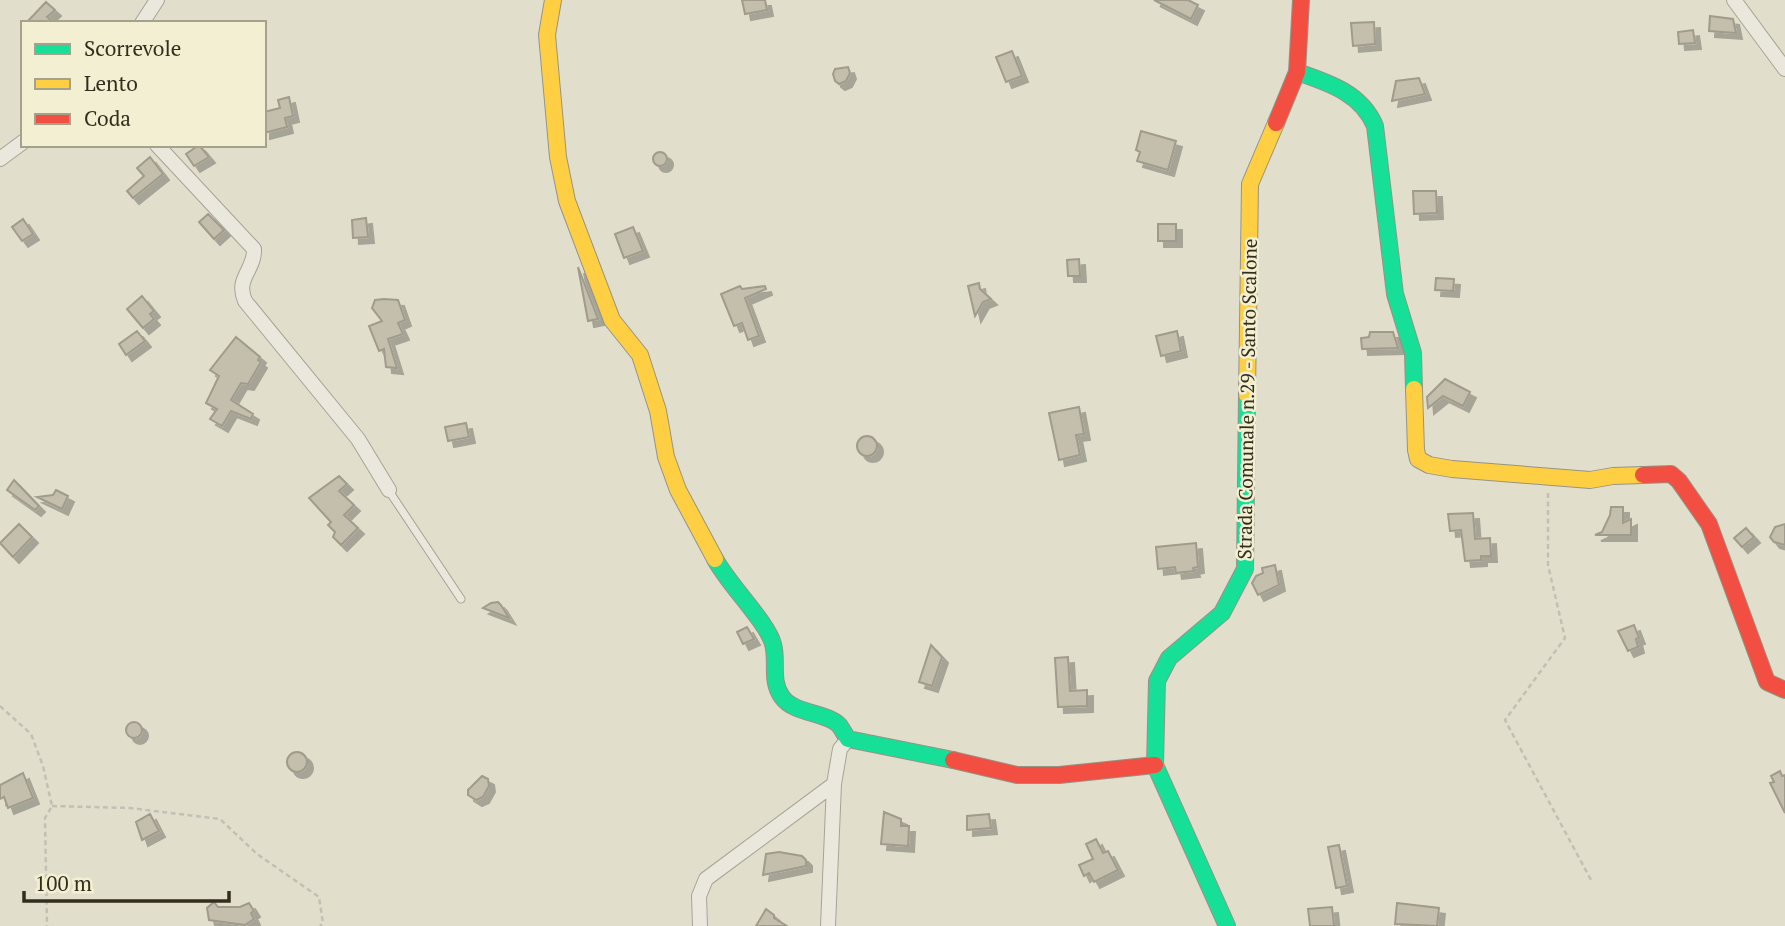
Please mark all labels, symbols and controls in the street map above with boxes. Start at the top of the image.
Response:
legend [21,21,266,147]
text: Scorrevole [84,34,181,62]
text: Lento [84,69,138,97]
text: Coda [84,104,131,132]
street label: Strada Comunale n.29 - Santo Scalone [1231,238,1262,560]
scale bar [24,860,229,904]
text: 100 m [35,869,92,897]

